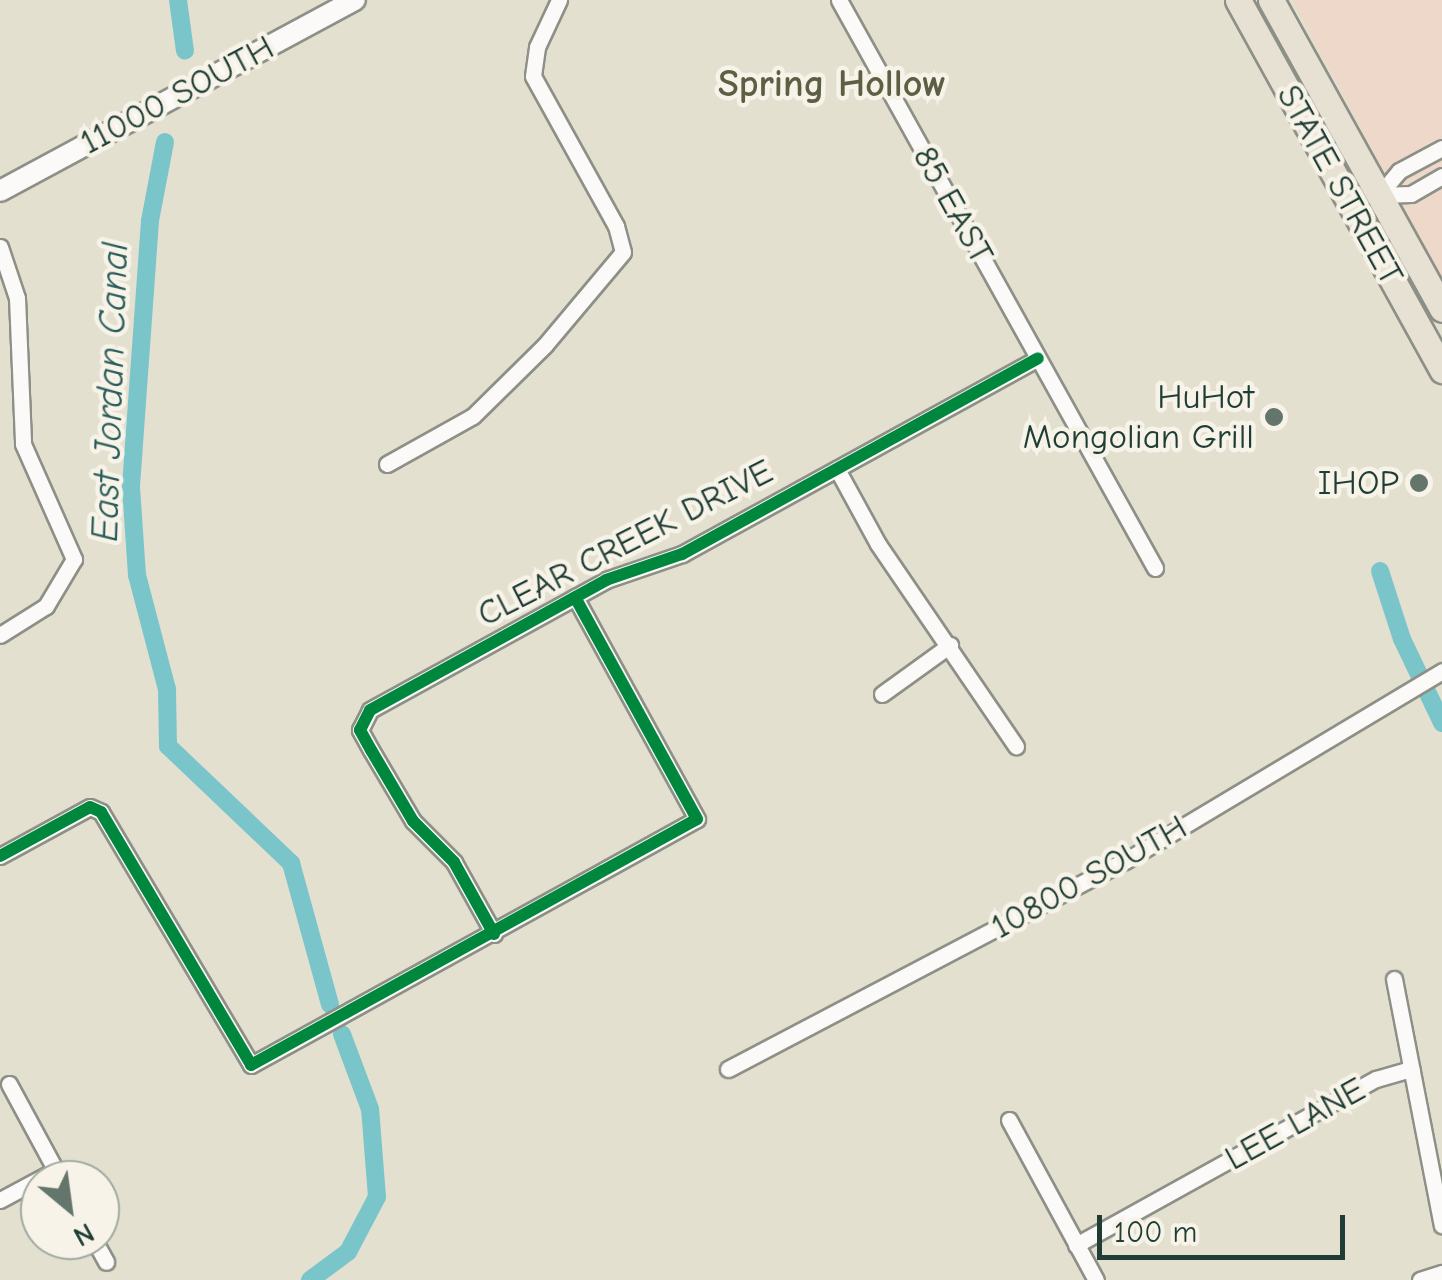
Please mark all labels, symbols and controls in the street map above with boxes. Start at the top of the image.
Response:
street label: 11000 SOUTH [73,26,281,164]
district label: Spring Hollow [718,62,946,108]
street label: STATE STREET [1268,78,1412,292]
street label: 85 EAST [904,139,1002,271]
water label: East Jordan Canal [83,242,139,542]
place label: HuHot Mongolian Grill [1023,376,1254,458]
marker: HuHot Mongolian Grill [1263,406,1285,428]
street label: CLEAR CREEK DRIVE [471,450,779,636]
place label: IHOP [1318,462,1399,504]
marker: IHOP [1408,472,1430,494]
street label: 10800 SOUTH [984,806,1194,948]
street label: LEE LANE [1218,1068,1372,1180]
north arrow [20,1160,120,1260]
scale bar [1102,1195,1350,1257]
text: 100 m [1114,1215,1197,1250]
text: N [68,1216,99,1253]

